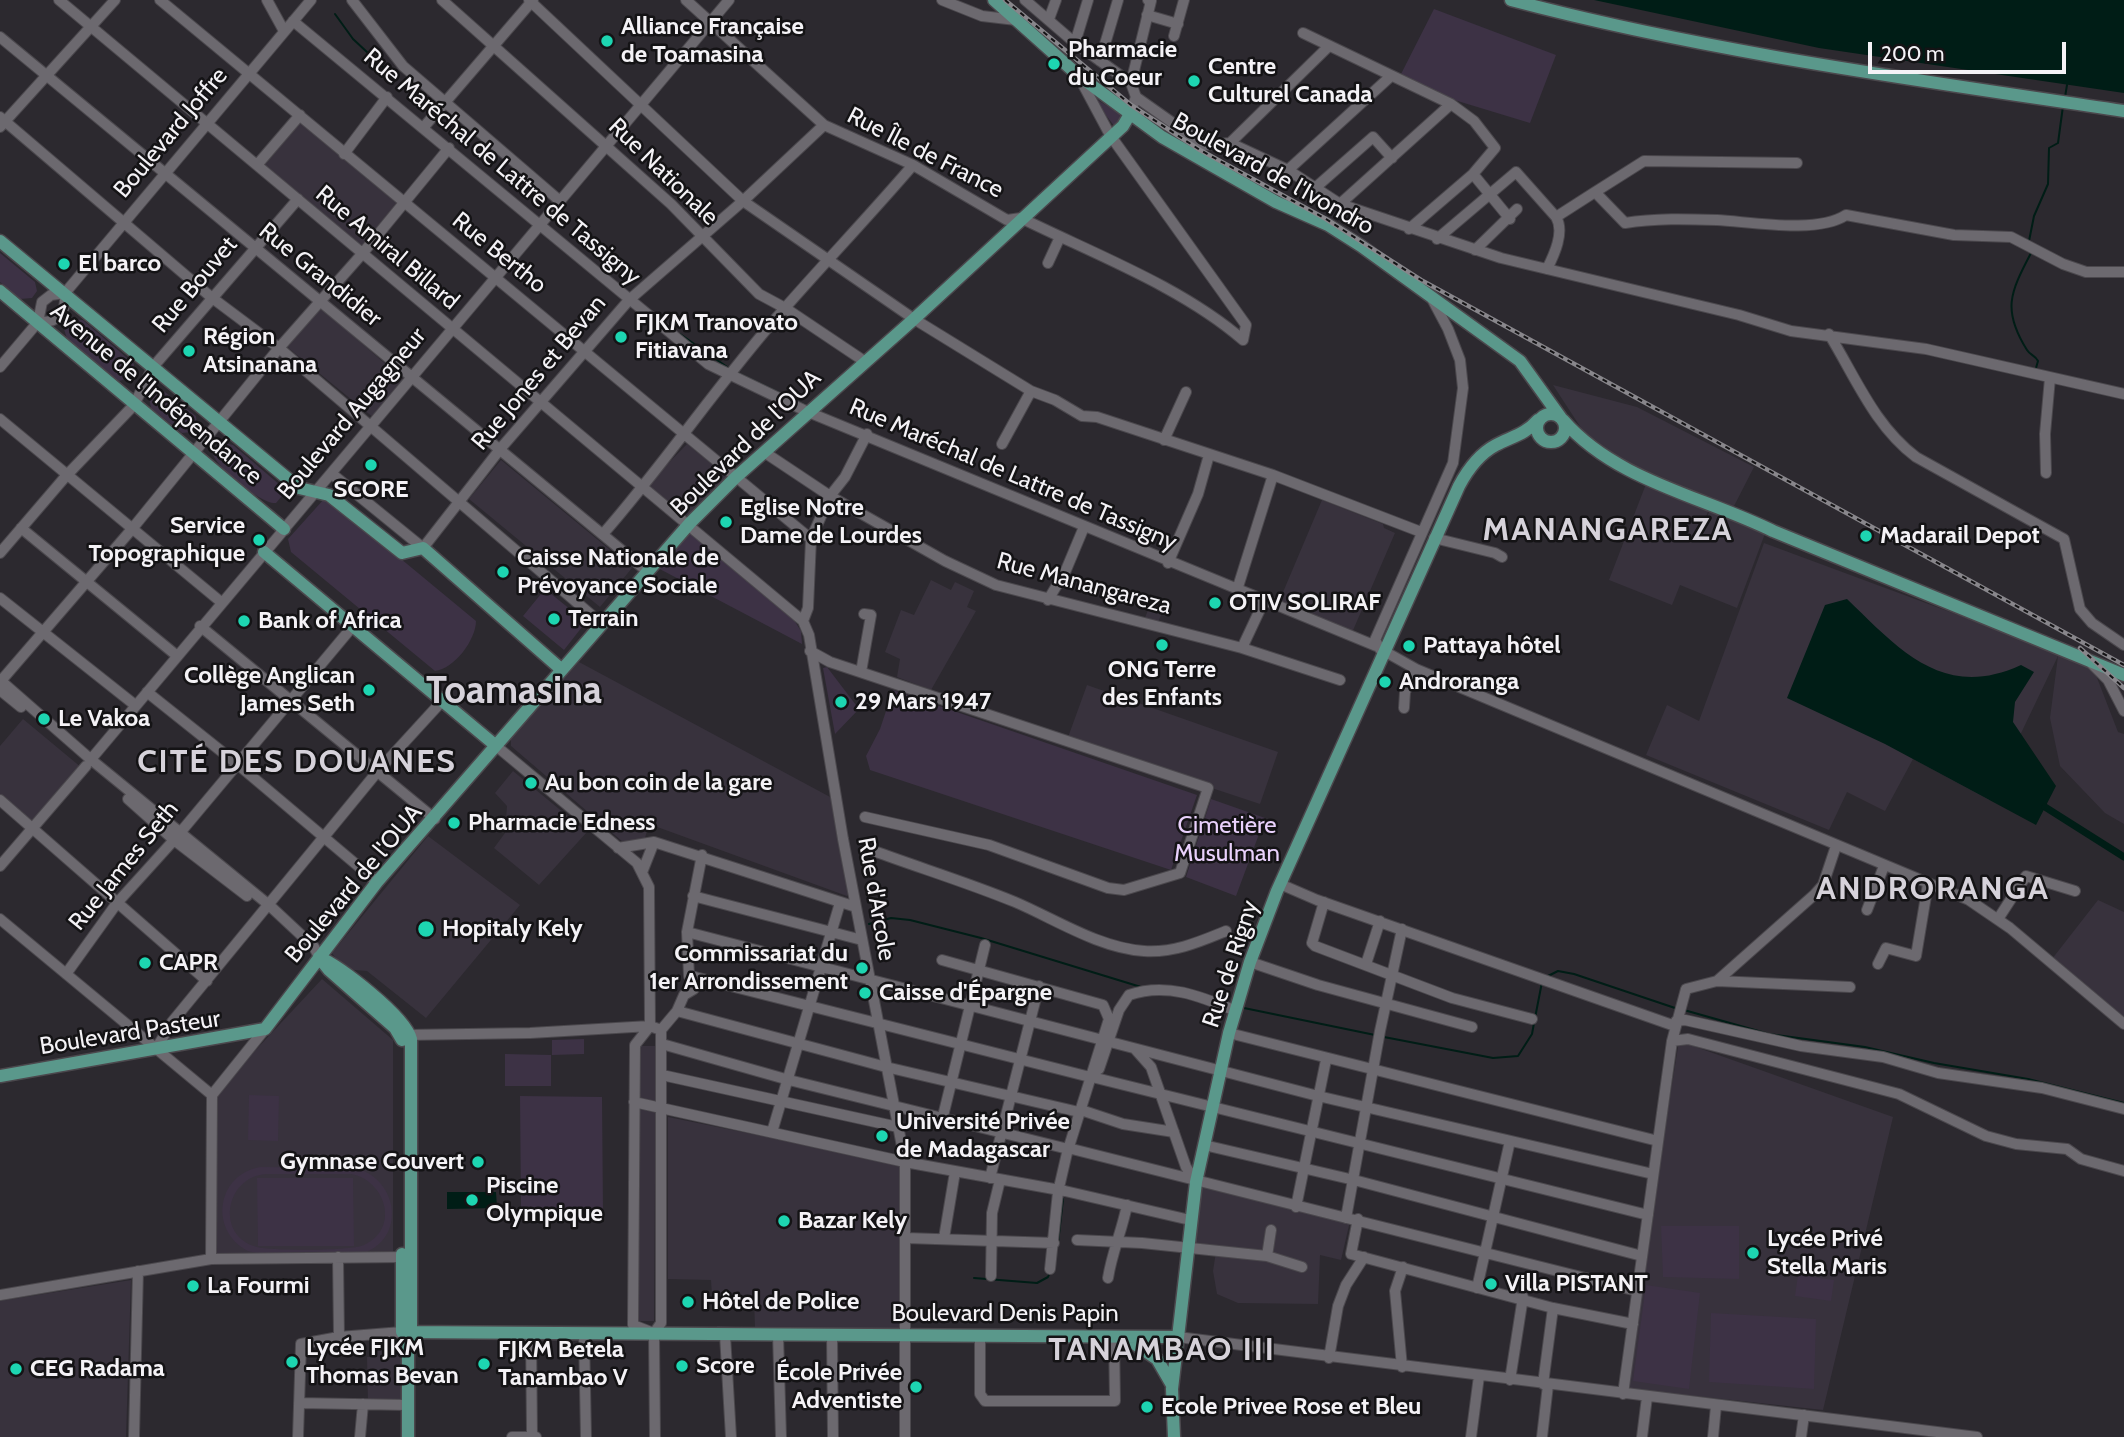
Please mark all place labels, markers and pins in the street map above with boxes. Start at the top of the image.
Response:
place label: Alliance Française de Toamasina [621,13,804,69]
marker: Alliance Française de Toamasina [599,33,615,49]
place label: Pharmacie du Coeur [1068,36,1177,92]
place label: Centre Culturel Canada [1208,53,1372,109]
marker: Pharmacie du Coeur [1046,56,1062,72]
marker: Centre Culturel Canada [1186,73,1202,89]
place label: El barco [78,250,161,278]
marker: El barco [56,256,72,272]
place label: FJKM Tranovato Fitiavana [635,309,798,365]
place label: Région Atsinanana [203,323,317,379]
marker: FJKM Tranovato Fitiavana [613,329,629,345]
marker: Région Atsinanana [181,343,197,359]
marker: SCORE [363,457,379,473]
place label: SCORE [333,476,409,504]
place label: Eglise Notre Dame de Lourdes [740,494,922,550]
place label: Service Topographique [89,512,245,568]
marker: Eglise Notre Dame de Lourdes [718,514,734,530]
place label: Madarail Depot [1880,522,2040,550]
marker: Madarail Depot [1858,528,1874,544]
marker: Service Topographique [251,532,267,548]
place label: Caisse Nationale de Prévoyance Sociale [517,544,719,600]
marker: Caisse Nationale de Prévoyance Sociale [495,564,511,580]
place label: OTIV SOLIRAF [1229,589,1381,617]
marker: OTIV SOLIRAF [1207,595,1223,611]
place label: Terrain [568,605,639,633]
place label: Bank of Africa [258,607,402,635]
marker: Terrain [546,611,562,627]
marker: Bank of Africa [236,613,252,629]
place label: Pattaya hôtel [1423,632,1560,660]
marker: ONG Terre des Enfants [1154,637,1170,653]
marker: Pattaya hôtel [1401,638,1417,654]
place label: ONG Terre des Enfants [1102,656,1222,712]
place label: Collège Anglican James Seth [184,662,355,718]
place label: Androranga [1399,668,1519,696]
marker: Androranga [1377,674,1393,690]
marker: Collège Anglican James Seth [361,682,377,698]
place label: 29 Mars 1947 [855,688,991,716]
marker: 29 Mars 1947 [833,694,849,710]
place label: Le Vakoa [58,705,150,733]
marker: Le Vakoa [36,711,52,727]
place label: Au bon coin de la gare [545,769,772,797]
marker: Au bon coin de la gare [523,775,539,791]
place label: Pharmacie Edness [468,809,656,837]
marker: Pharmacie Edness [446,815,462,831]
place label: Hopitaly Kely [442,915,583,943]
marker: Hopitaly Kely [416,919,436,939]
place label: Commissariat du 1er Arrondissement [649,940,848,996]
place label: CAPR [159,949,218,977]
marker: CAPR [137,955,153,971]
marker: Commissariat du 1er Arrondissement [854,960,870,976]
place label: Caisse d'Épargne [879,979,1052,1007]
marker: Caisse d'Épargne [857,985,873,1001]
place label: Université Privée de Madagascar [896,1108,1070,1164]
marker: Université Privée de Madagascar [874,1128,890,1144]
place label: Gymnase Couvert [280,1148,464,1176]
marker: Gymnase Couvert [470,1154,486,1170]
place label: Piscine Olympique [486,1172,603,1228]
marker: Piscine Olympique [464,1192,480,1208]
place label: Bazar Kely [798,1207,907,1235]
marker: Bazar Kely [776,1213,792,1229]
place label: Lycée Privé Stella Maris [1767,1225,1887,1281]
marker: Lycée Privé Stella Maris [1745,1245,1761,1261]
place label: Villa PISTANT [1505,1270,1648,1298]
place label: La Fourmi [207,1272,310,1300]
marker: Villa PISTANT [1483,1276,1499,1292]
marker: La Fourmi [185,1278,201,1294]
place label: Hôtel de Police [702,1288,859,1316]
marker: Hôtel de Police [680,1294,696,1310]
place label: Lycée FJKM Thomas Bevan [306,1334,459,1390]
place label: FJKM Betela Tanambao V [498,1336,628,1392]
place label: Score [696,1352,754,1380]
marker: Lycée FJKM Thomas Bevan [284,1354,300,1370]
place label: CEG Radama [30,1355,165,1383]
marker: FJKM Betela Tanambao V [476,1356,492,1372]
marker: Score [674,1358,690,1374]
place label: École Privée Adventiste [776,1359,902,1415]
marker: CEG Radama [8,1361,24,1377]
marker: École Privée Adventiste [908,1379,924,1395]
place label: Ecole Privee Rose et Bleu [1161,1393,1421,1421]
marker: Ecole Privee Rose et Bleu [1139,1399,1155,1415]

